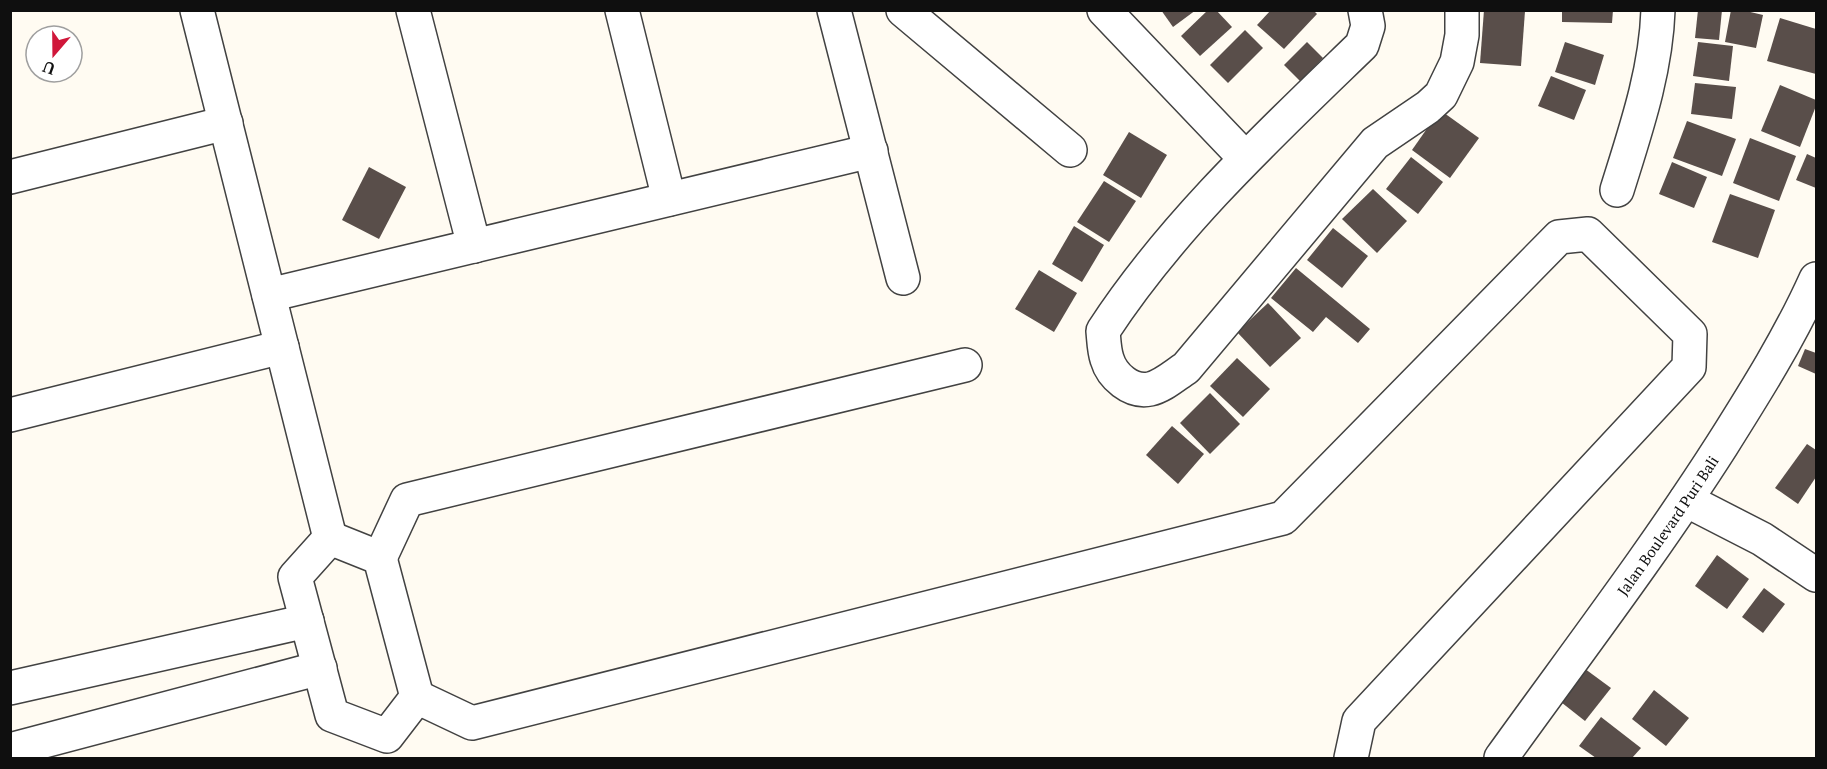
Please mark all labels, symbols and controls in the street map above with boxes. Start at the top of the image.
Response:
north arrow [24,24,84,84]
text: U [39,56,58,80]
street label: Jalan Boulevard Puri Bali [1612,452,1723,599]

